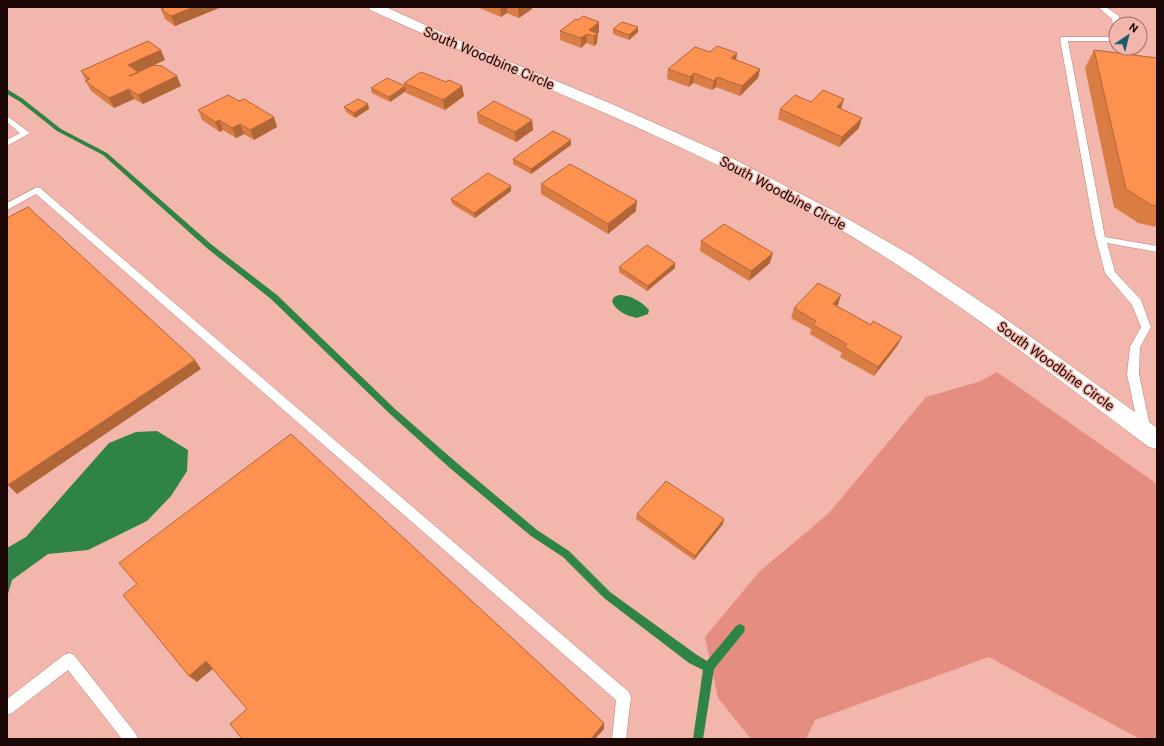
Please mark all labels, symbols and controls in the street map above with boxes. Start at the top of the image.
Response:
north arrow [1108,16,1148,56]
text: N [1127,21,1141,36]
street label: South Woodbine Circle [421,23,557,93]
street label: South Woodbine Circle [717,153,849,233]
street label: South Woodbine Circle [994,318,1118,414]

